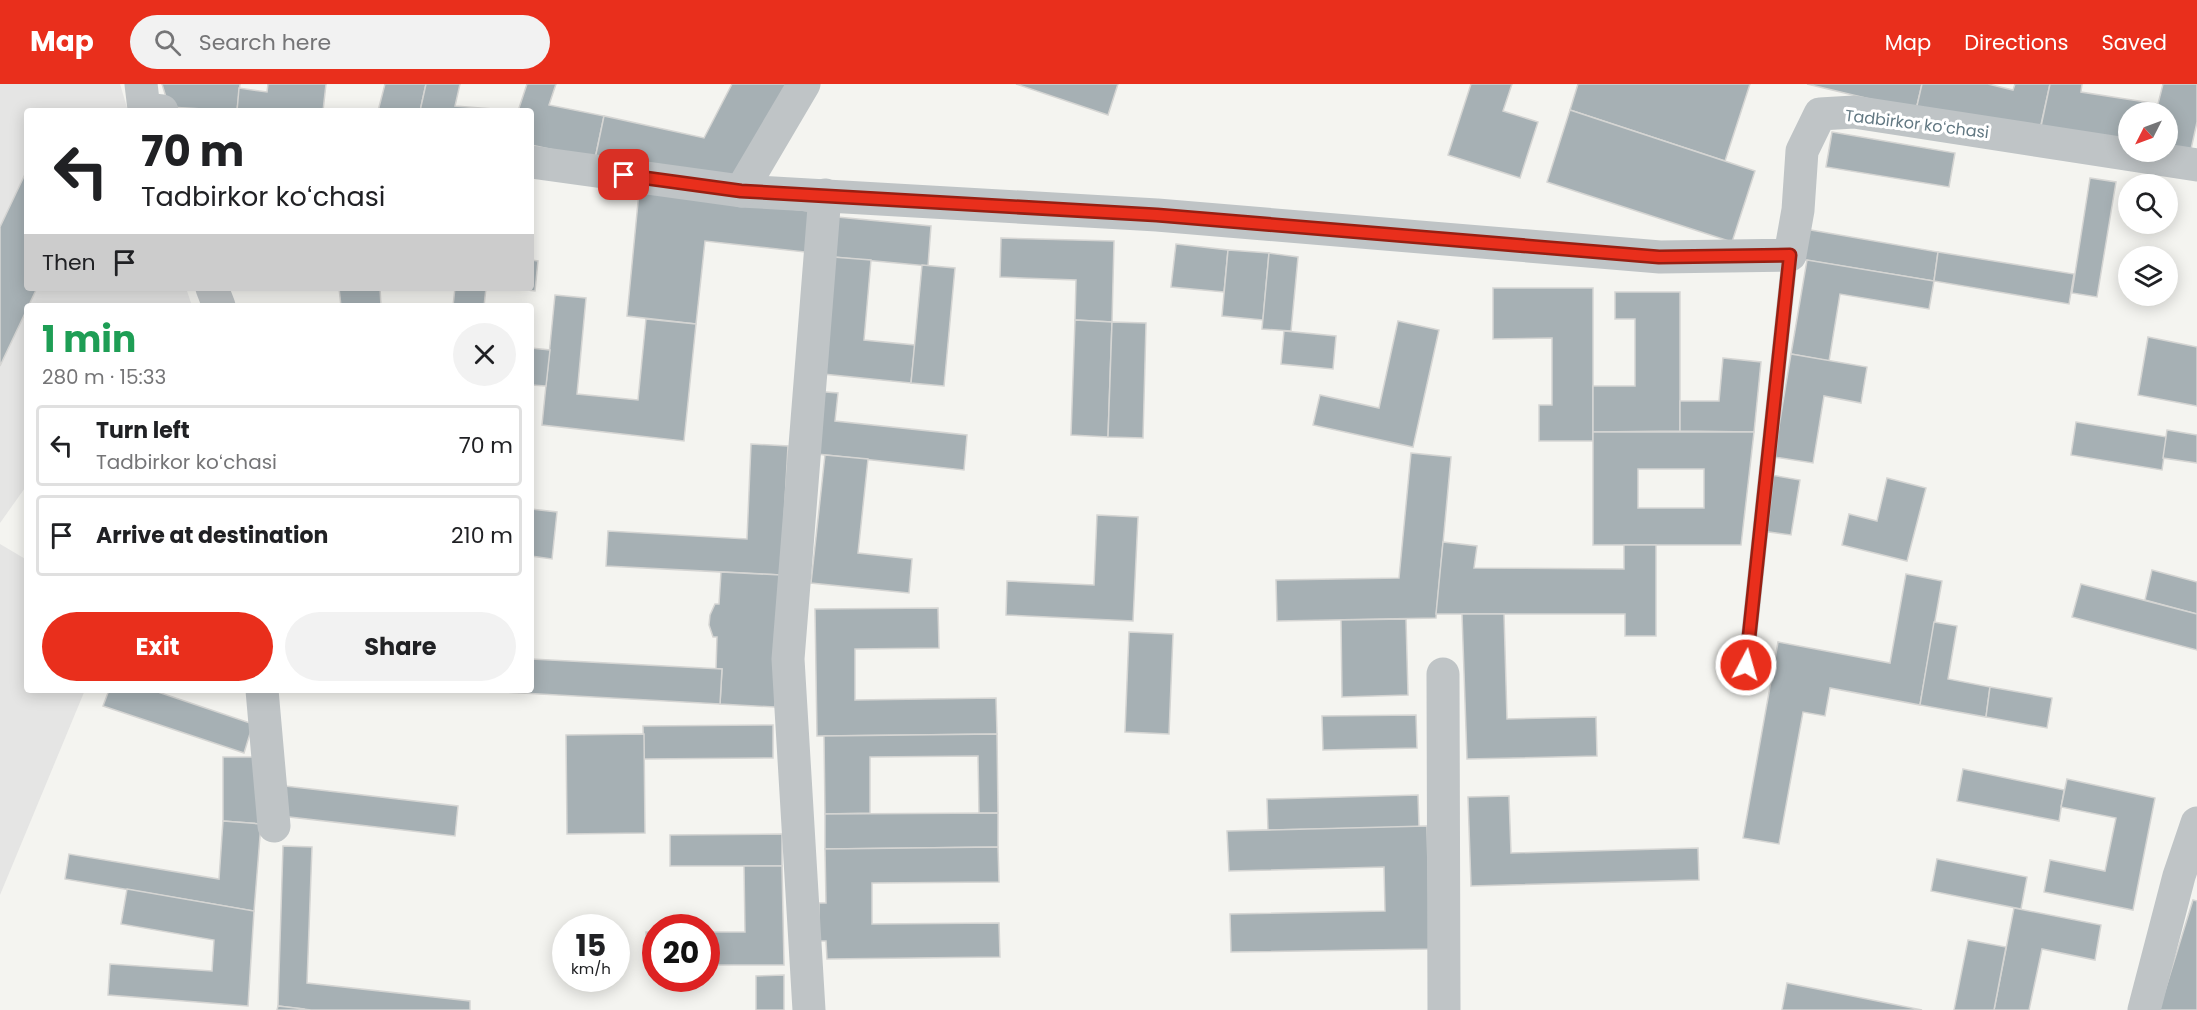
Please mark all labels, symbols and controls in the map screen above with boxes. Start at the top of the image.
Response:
search box [130,15,550,69]
text: Map [30,22,94,61]
icon: search [151,26,184,59]
text: Search here [199,27,331,58]
text: Map [1885,28,1931,57]
text: Directions [1964,28,2068,57]
text: Saved [2101,28,2167,57]
north arrow [2118,102,2178,162]
map controls [2118,102,2178,306]
street label: Tadbirkor koʻchasi [1844,104,1990,144]
text: 70 m [141,122,244,181]
icon: left [42,132,120,210]
pin [598,149,649,200]
icon: arrive [607,158,640,191]
button: search [2118,174,2178,234]
text: Tadbirkor koʻchasi [141,178,385,215]
icon: arrive [108,246,141,279]
button: layers [2118,246,2178,306]
text: Then [42,247,96,278]
text: 1 min [42,314,136,365]
button: close [453,323,516,386]
text: 280 m · 15:33 [42,363,166,391]
text: Turn left [96,415,190,446]
icon: left [45,429,78,462]
text: 70 m [459,430,513,461]
text: Tadbirkor koʻchasi [96,448,277,476]
icon: arrive [45,519,78,552]
text: Arrive at destination [96,520,328,551]
text: 210 m [451,520,513,551]
button: Exit [42,612,273,681]
button: Share [285,612,516,681]
position arrow [1714,633,1778,697]
speed limit sign: 20 [642,914,720,992]
text: 15 [576,924,606,967]
text: km/h [571,958,611,979]

